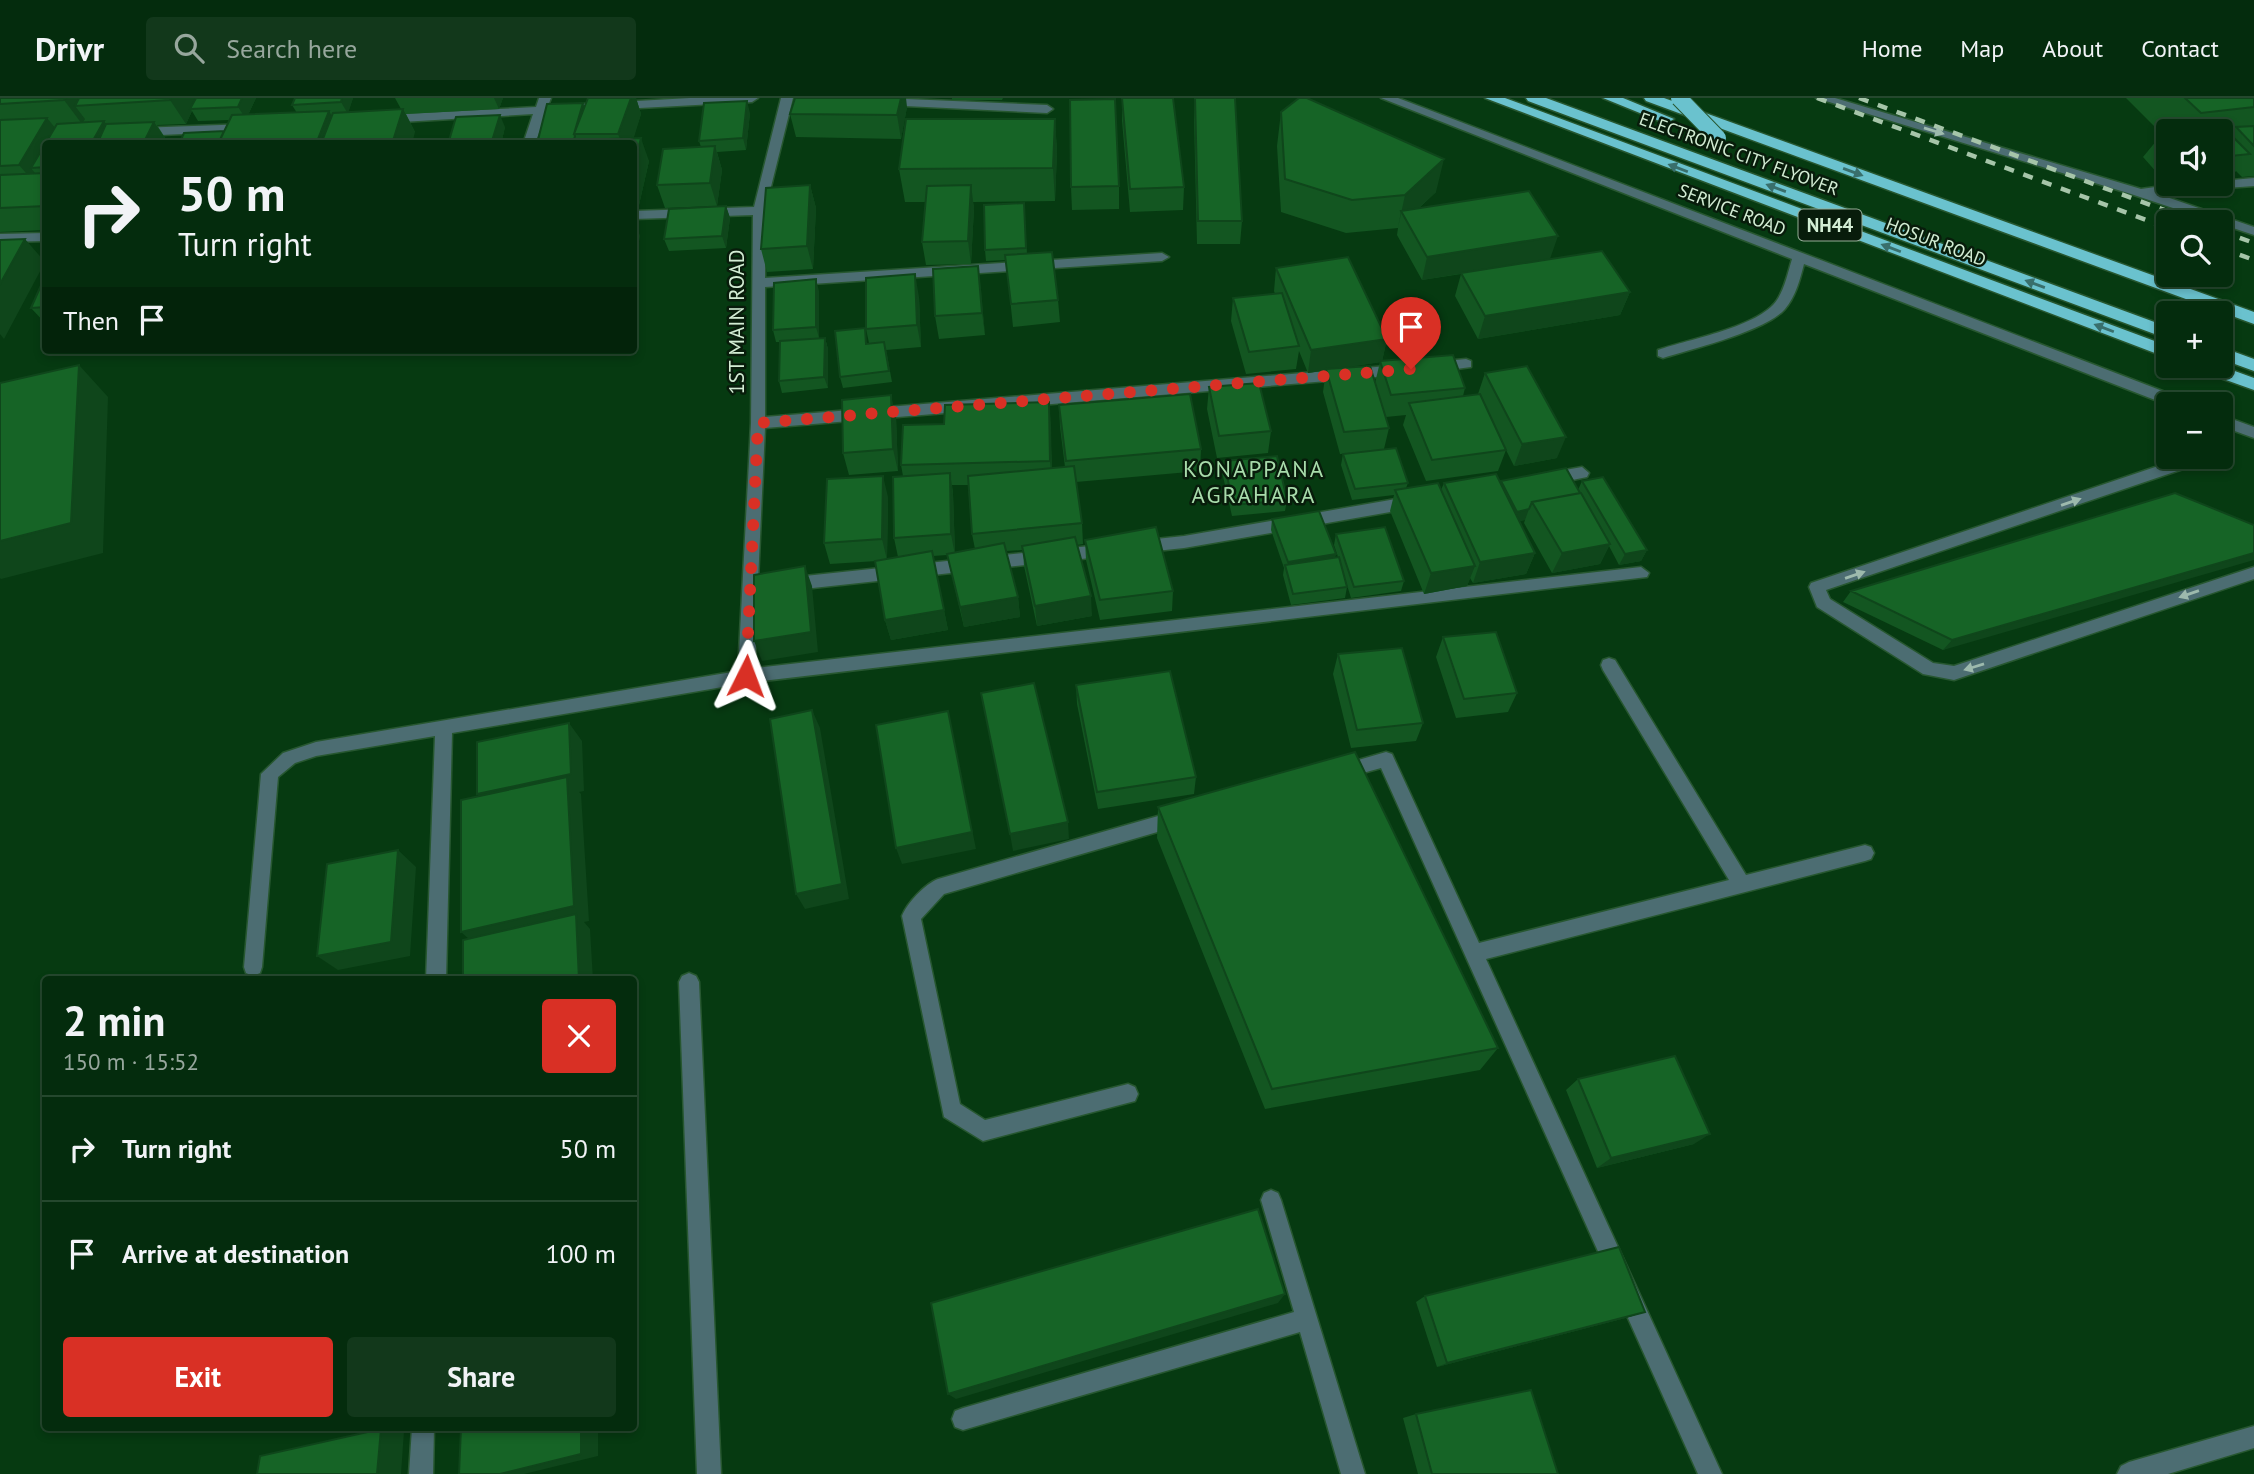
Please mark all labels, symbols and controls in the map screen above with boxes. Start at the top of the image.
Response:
search box [146,17,636,80]
text: Drivr [35,27,104,70]
icon: search [170,29,208,67]
text: Search here [226,32,357,65]
text: Home [1862,33,1922,64]
text: Map [1960,33,2004,64]
text: About [2042,33,2103,64]
text: Contact [2141,33,2219,64]
street label: ELECTRONIC CITY FLYOVER [1636,107,1842,200]
map controls [2156,119,2233,469]
button: sound [2156,119,2233,196]
one-way arrow [1924,127,1945,137]
text: 50 m [178,161,285,225]
one-way arrow [1668,162,1689,173]
one-way arrow [1843,166,1864,177]
icon: right [63,168,154,259]
street label: SERVICE ROAD [1675,178,1789,241]
one-way arrow [1766,182,1787,193]
road number: NH44 [1798,209,1862,240]
button: search [2156,210,2233,287]
street label: HOSUR ROAD [1883,212,1989,271]
text: Turn right [178,223,312,265]
one-way arrow [1881,243,1902,254]
street label: 1ST MAIN ROAD [723,249,750,395]
one-way arrow [2025,278,2046,289]
pin [1381,297,1441,369]
icon: arrive [133,301,171,339]
button: + [2156,301,2233,378]
text: Then [63,304,119,337]
icon: arrive [1392,308,1430,346]
one-way arrow [2094,323,2115,334]
button: − [2156,392,2233,469]
district label: KONAPPANA AGRAHARA [1183,454,1325,509]
one-way arrow [2060,496,2081,506]
one-way arrow [1845,569,1866,579]
one-way arrow [2179,590,2200,600]
position arrow [709,639,783,713]
one-way arrow [1963,662,1984,672]
text: 2 min [63,993,165,1048]
button: close [542,999,616,1073]
text: 150 m · 15:52 [63,1047,199,1076]
icon: right [63,1130,101,1168]
text: Turn right [122,1132,231,1165]
text: 50 m [560,1132,616,1165]
icon: arrive [63,1235,101,1273]
text: Arrive at destination [122,1237,349,1270]
text: 100 m [545,1237,616,1270]
button: Exit [63,1337,333,1417]
button: Share [347,1337,616,1417]

